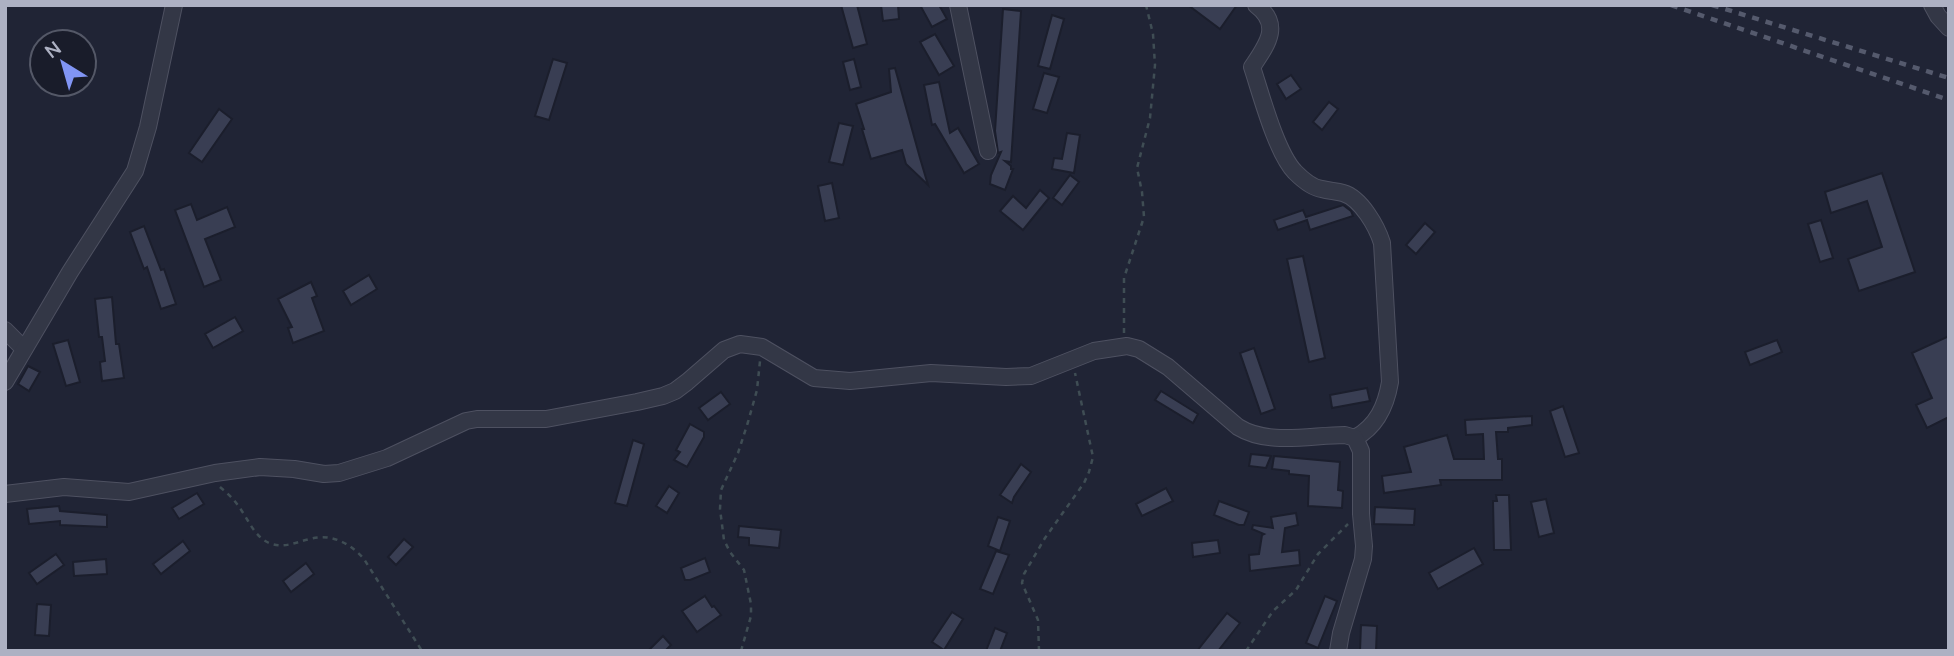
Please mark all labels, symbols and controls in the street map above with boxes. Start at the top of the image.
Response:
north arrow [28,28,98,98]
text: N [40,36,67,65]

